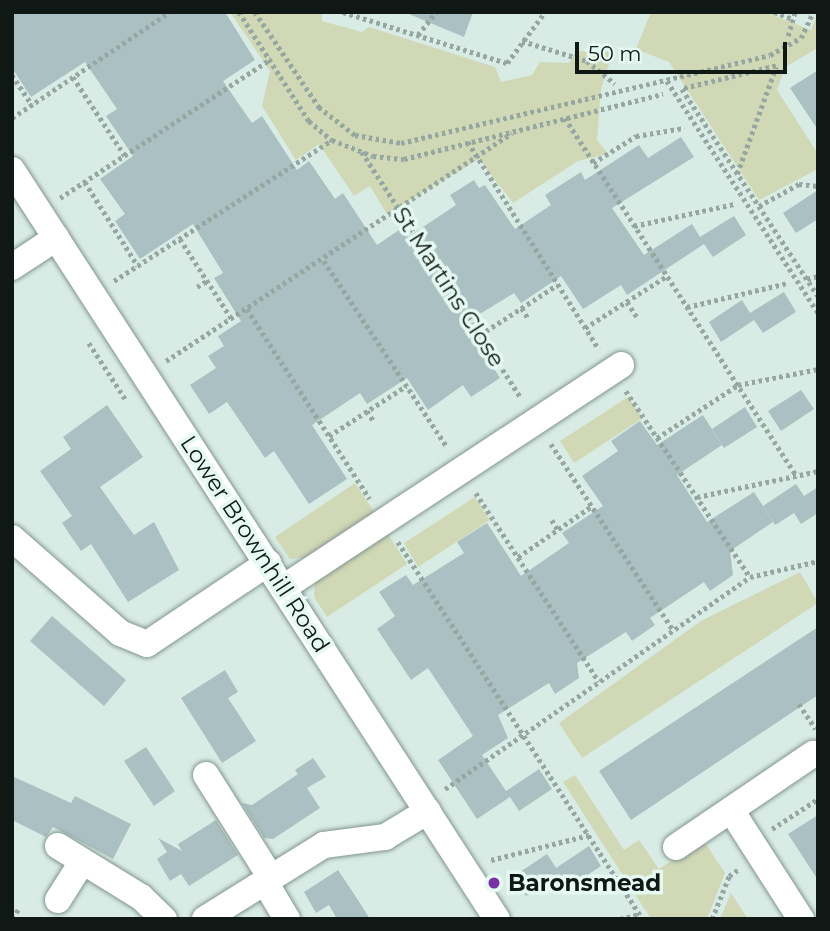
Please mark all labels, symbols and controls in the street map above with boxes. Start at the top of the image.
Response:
scale bar [578,28,790,72]
text: 50 m [588,41,642,66]
street label: St Martins Close [387,202,511,372]
street label: Lower Brownhill Road [175,430,335,658]
place label: Baronsmead [508,869,661,897]
marker: Baronsmead [486,875,502,891]

